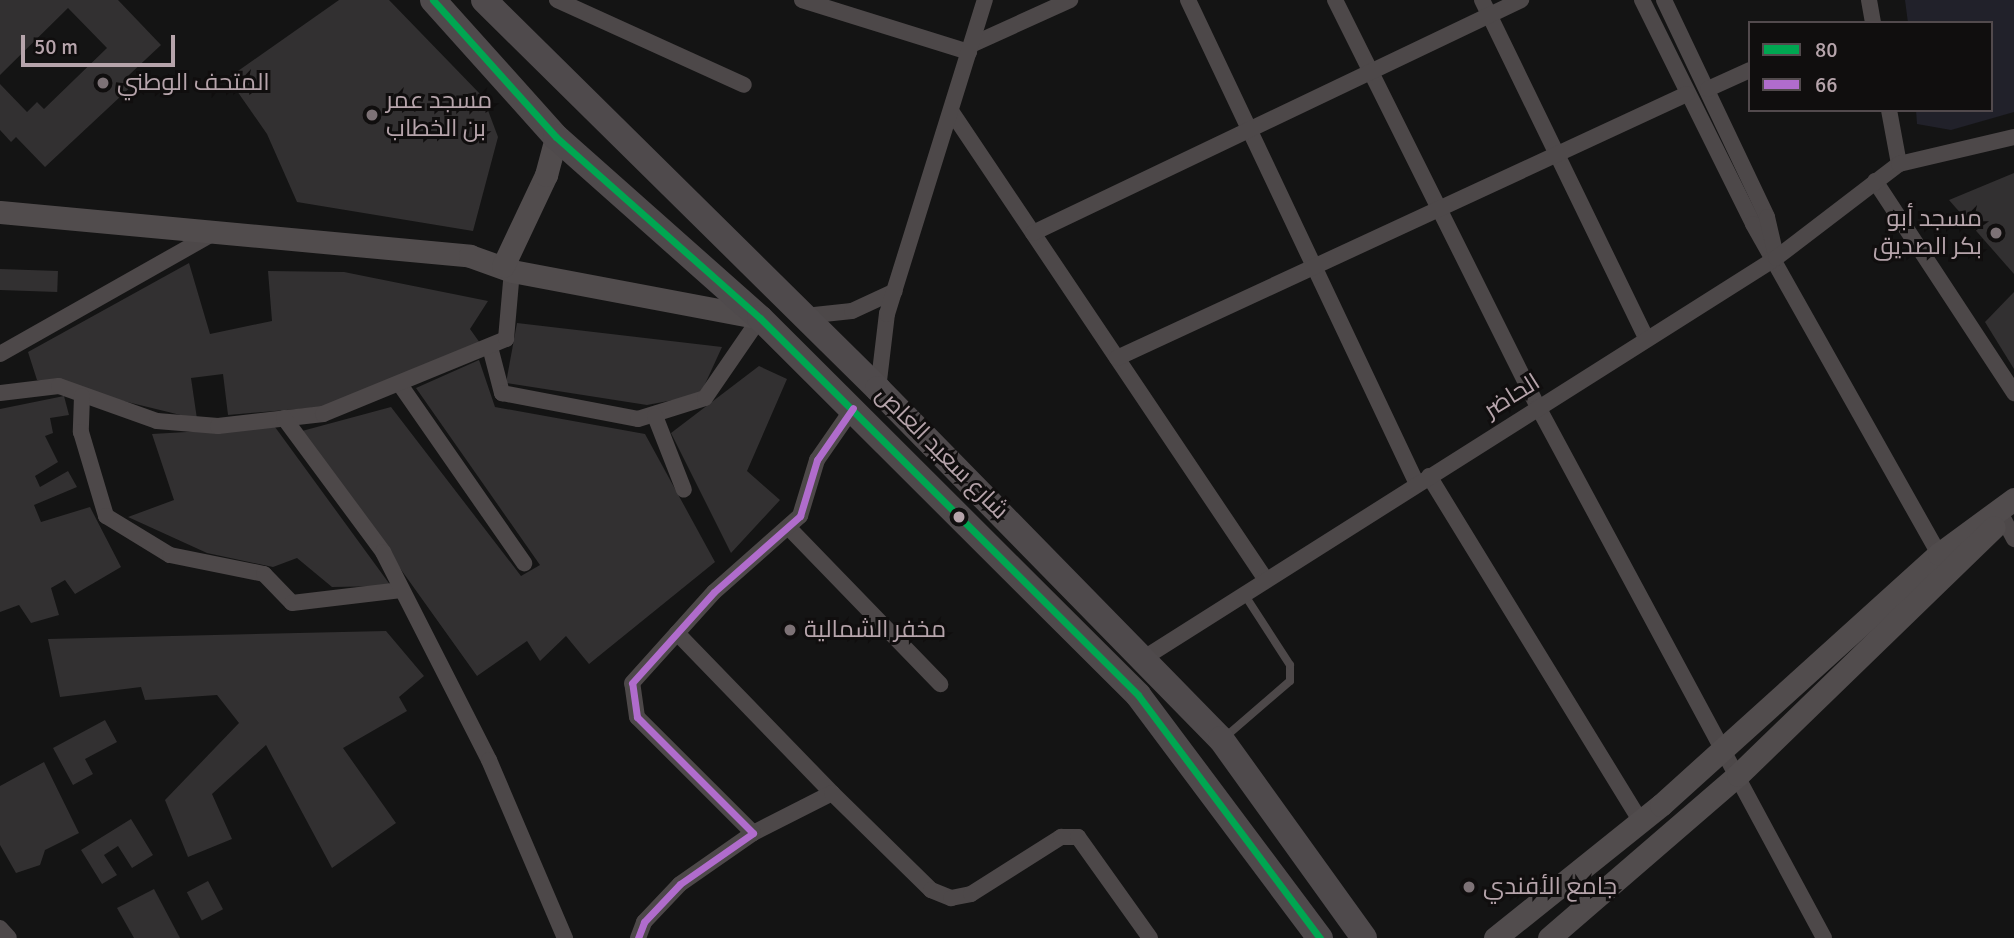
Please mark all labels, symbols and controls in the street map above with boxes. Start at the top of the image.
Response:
scale bar [24,21,178,65]
legend [1748,21,1993,112]
text: 50 m [34,34,78,60]
text: 80 [1815,37,1838,63]
place label: المتحف الوطني [117,69,270,97]
text: 66 [1815,72,1838,98]
marker: المتحف الوطني [95,75,111,91]
place label: مسجد عمر بن الخطاب [386,87,492,143]
marker: مسجد عمر بن الخطاب [364,107,380,123]
place label: مسجد أبو بكر الصديق [1873,205,1982,261]
marker: مسجد أبو بكر الصديق [1988,225,2004,241]
street label: الحاضر [1479,368,1545,424]
street label: شارع سعيد العاص [870,381,1014,525]
unlabelled marker [952,510,966,524]
place label: مخفر الشمالية [804,616,946,644]
marker: مخفر الشمالية [782,622,798,638]
place label: جامع الأفندي [1483,873,1617,901]
marker: جامع الأفندي [1461,879,1477,895]

